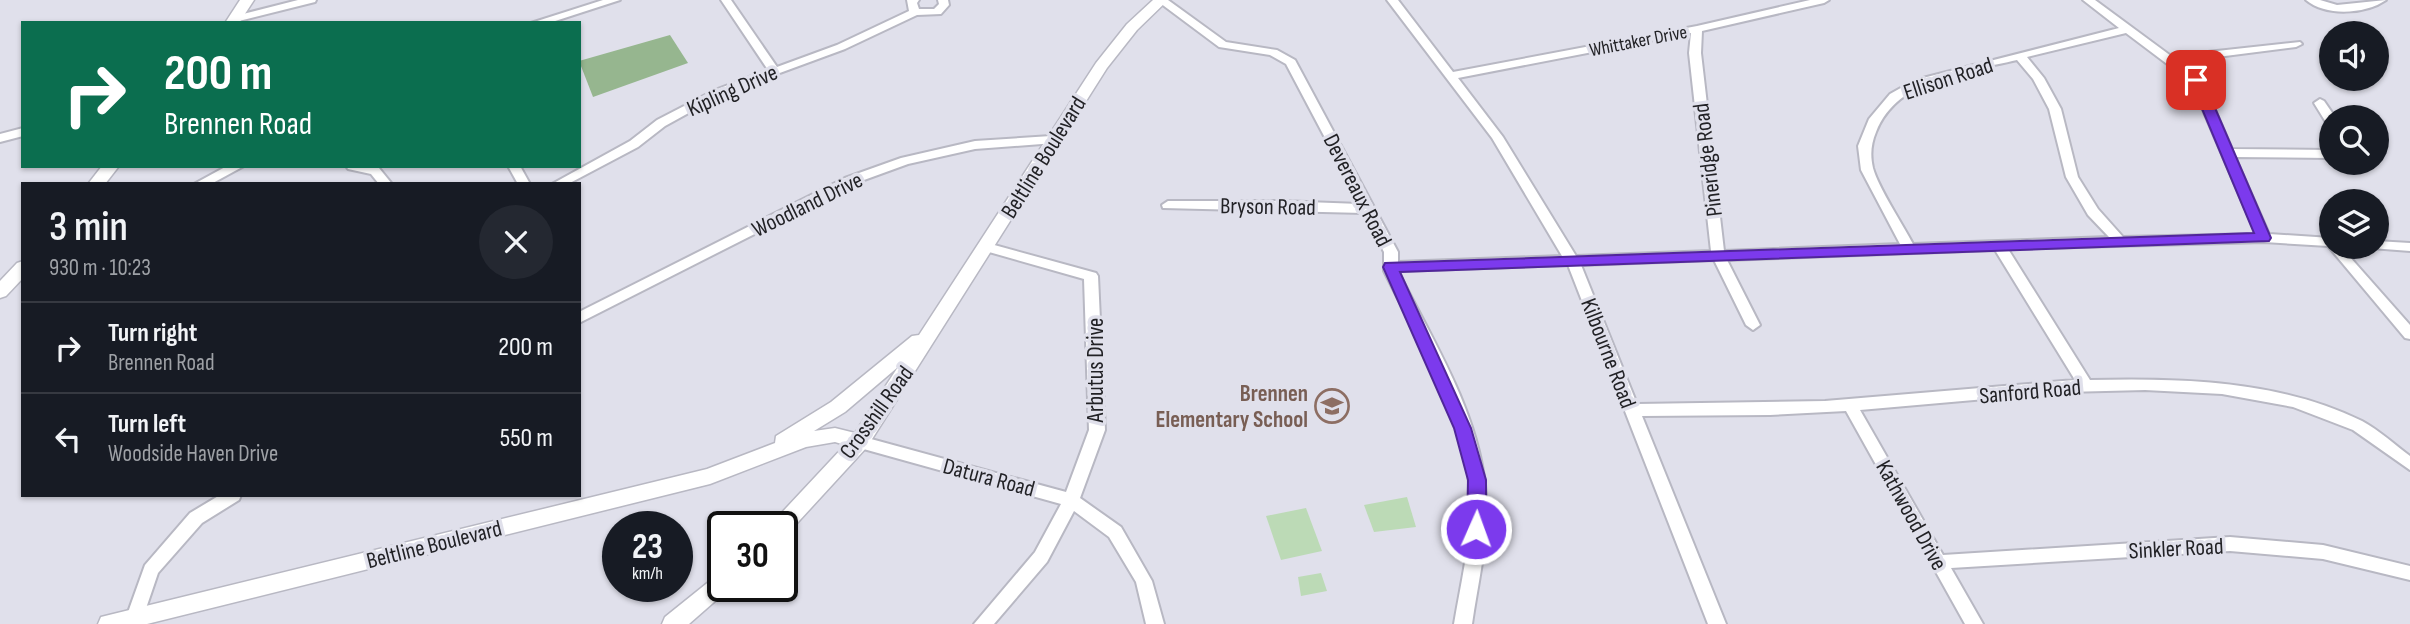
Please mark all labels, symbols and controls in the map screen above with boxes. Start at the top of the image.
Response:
street label: Whittaker Drive [1587,21,1689,62]
map controls [2319,21,2389,259]
button: sound [2319,21,2389,91]
text: 200 m [164,45,272,104]
icon: right [49,49,140,140]
pin [2166,50,2226,110]
street label: Ellison Road [1900,51,1997,107]
street label: Kipling Drive [683,59,782,123]
icon: arrive [2177,61,2215,99]
street label: Beltline Boulevard [995,91,1092,224]
street label: Pineridge Road [1687,102,1729,218]
text: Brennen Road [164,105,312,144]
button: search [2319,105,2389,175]
street label: Devereaux Road [1317,129,1397,252]
street label: Woodland Drive [748,166,867,244]
button: layers [2319,189,2389,259]
street label: Bryson Road [1220,192,1316,222]
text: 3 min [49,202,128,253]
button: close [479,205,553,279]
text: 930 m · 10:23 [49,254,151,282]
street label: Kilbourne Road [1574,294,1642,412]
text: Turn right [108,318,197,349]
street label: Arbutus Drive [1082,318,1110,423]
icon: right [49,329,87,367]
text: 200 m [498,332,553,363]
text: Brennen Road [108,349,214,377]
street label: Crosshill Road [834,361,920,464]
street label: Sanford Road [1978,374,2082,410]
place label: Brennen Elementary School [1156,380,1308,434]
school or university icon: Brennen Elementary School [1313,387,1351,425]
text: Turn left [108,409,186,440]
icon: left [49,420,87,458]
text: 550 m [500,423,553,454]
text: Woodside Haven Drive [108,440,278,468]
street label: Datura Road [940,452,1038,504]
street label: Kathwood Drive [1869,456,1953,575]
position arrow [1439,492,1513,566]
speed limit sign: 30 [707,511,798,602]
street label: Beltline Boulevard [364,515,505,575]
text: 23 [632,526,663,569]
street label: Sinkler Road [2128,533,2224,565]
text: km/h [632,563,663,584]

